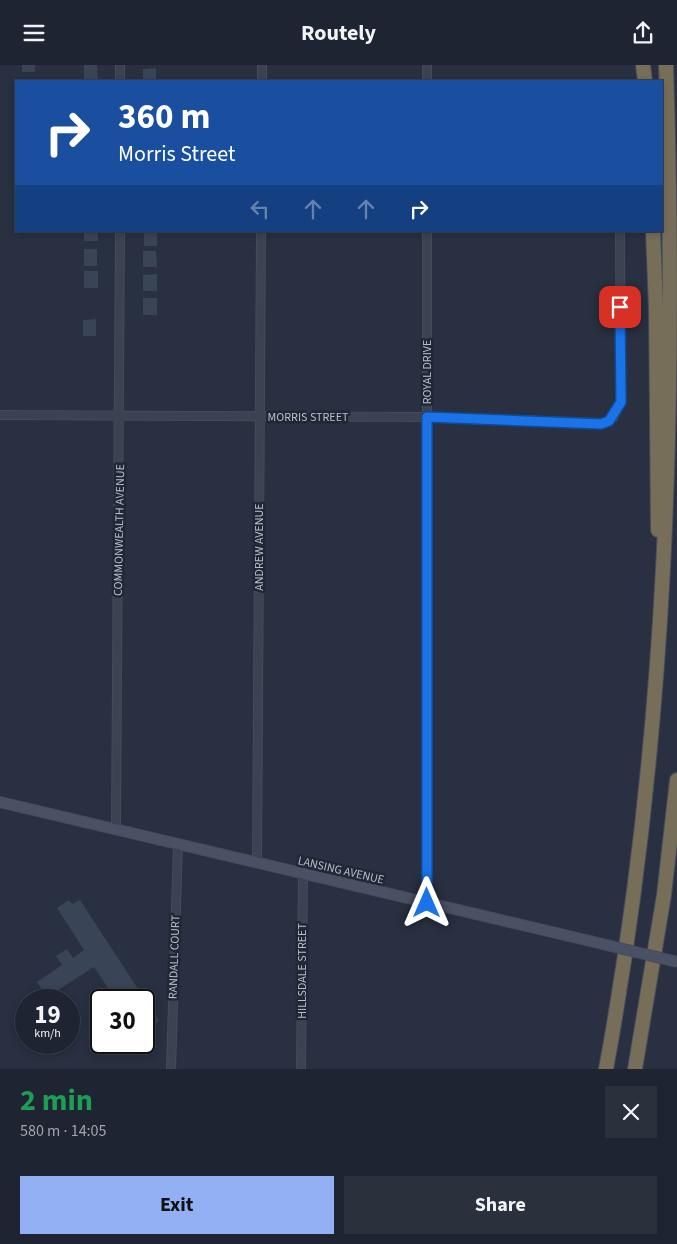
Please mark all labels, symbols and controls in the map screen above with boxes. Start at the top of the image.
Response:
text: Routely [301,17,376,49]
icon: menu [20,19,48,47]
icon: share [629,19,657,47]
text: 360 m [118,92,210,142]
icon: right [35,100,100,165]
text: Morris Street [118,138,235,170]
icon: left [246,195,274,223]
icon: ahead [299,195,327,223]
icon: ahead [352,195,380,223]
icon: right [405,195,433,223]
pin [599,286,641,328]
icon: arrive [606,293,634,321]
street label: ROYAL DRIVE [419,340,436,404]
street label: MORRIS STREET [268,409,349,426]
street label: COMMONWEALTH AVENUE [110,464,129,596]
street label: ANDREW AVENUE [251,503,268,591]
street label: LANSING AVENUE [296,852,386,889]
position arrow [400,876,452,928]
street label: RANDALL COURT [165,914,184,999]
street label: HILLSDALE STREET [294,923,311,1019]
speed limit sign: 30 [90,989,155,1054]
text: 19 [34,997,61,1033]
text: km/h [34,1025,61,1042]
text: 2 min [20,1079,93,1122]
button: close [605,1086,657,1138]
text: 580 m · 14:05 [20,1120,107,1142]
button: Exit [20,1176,334,1234]
button: Share [344,1176,657,1234]

